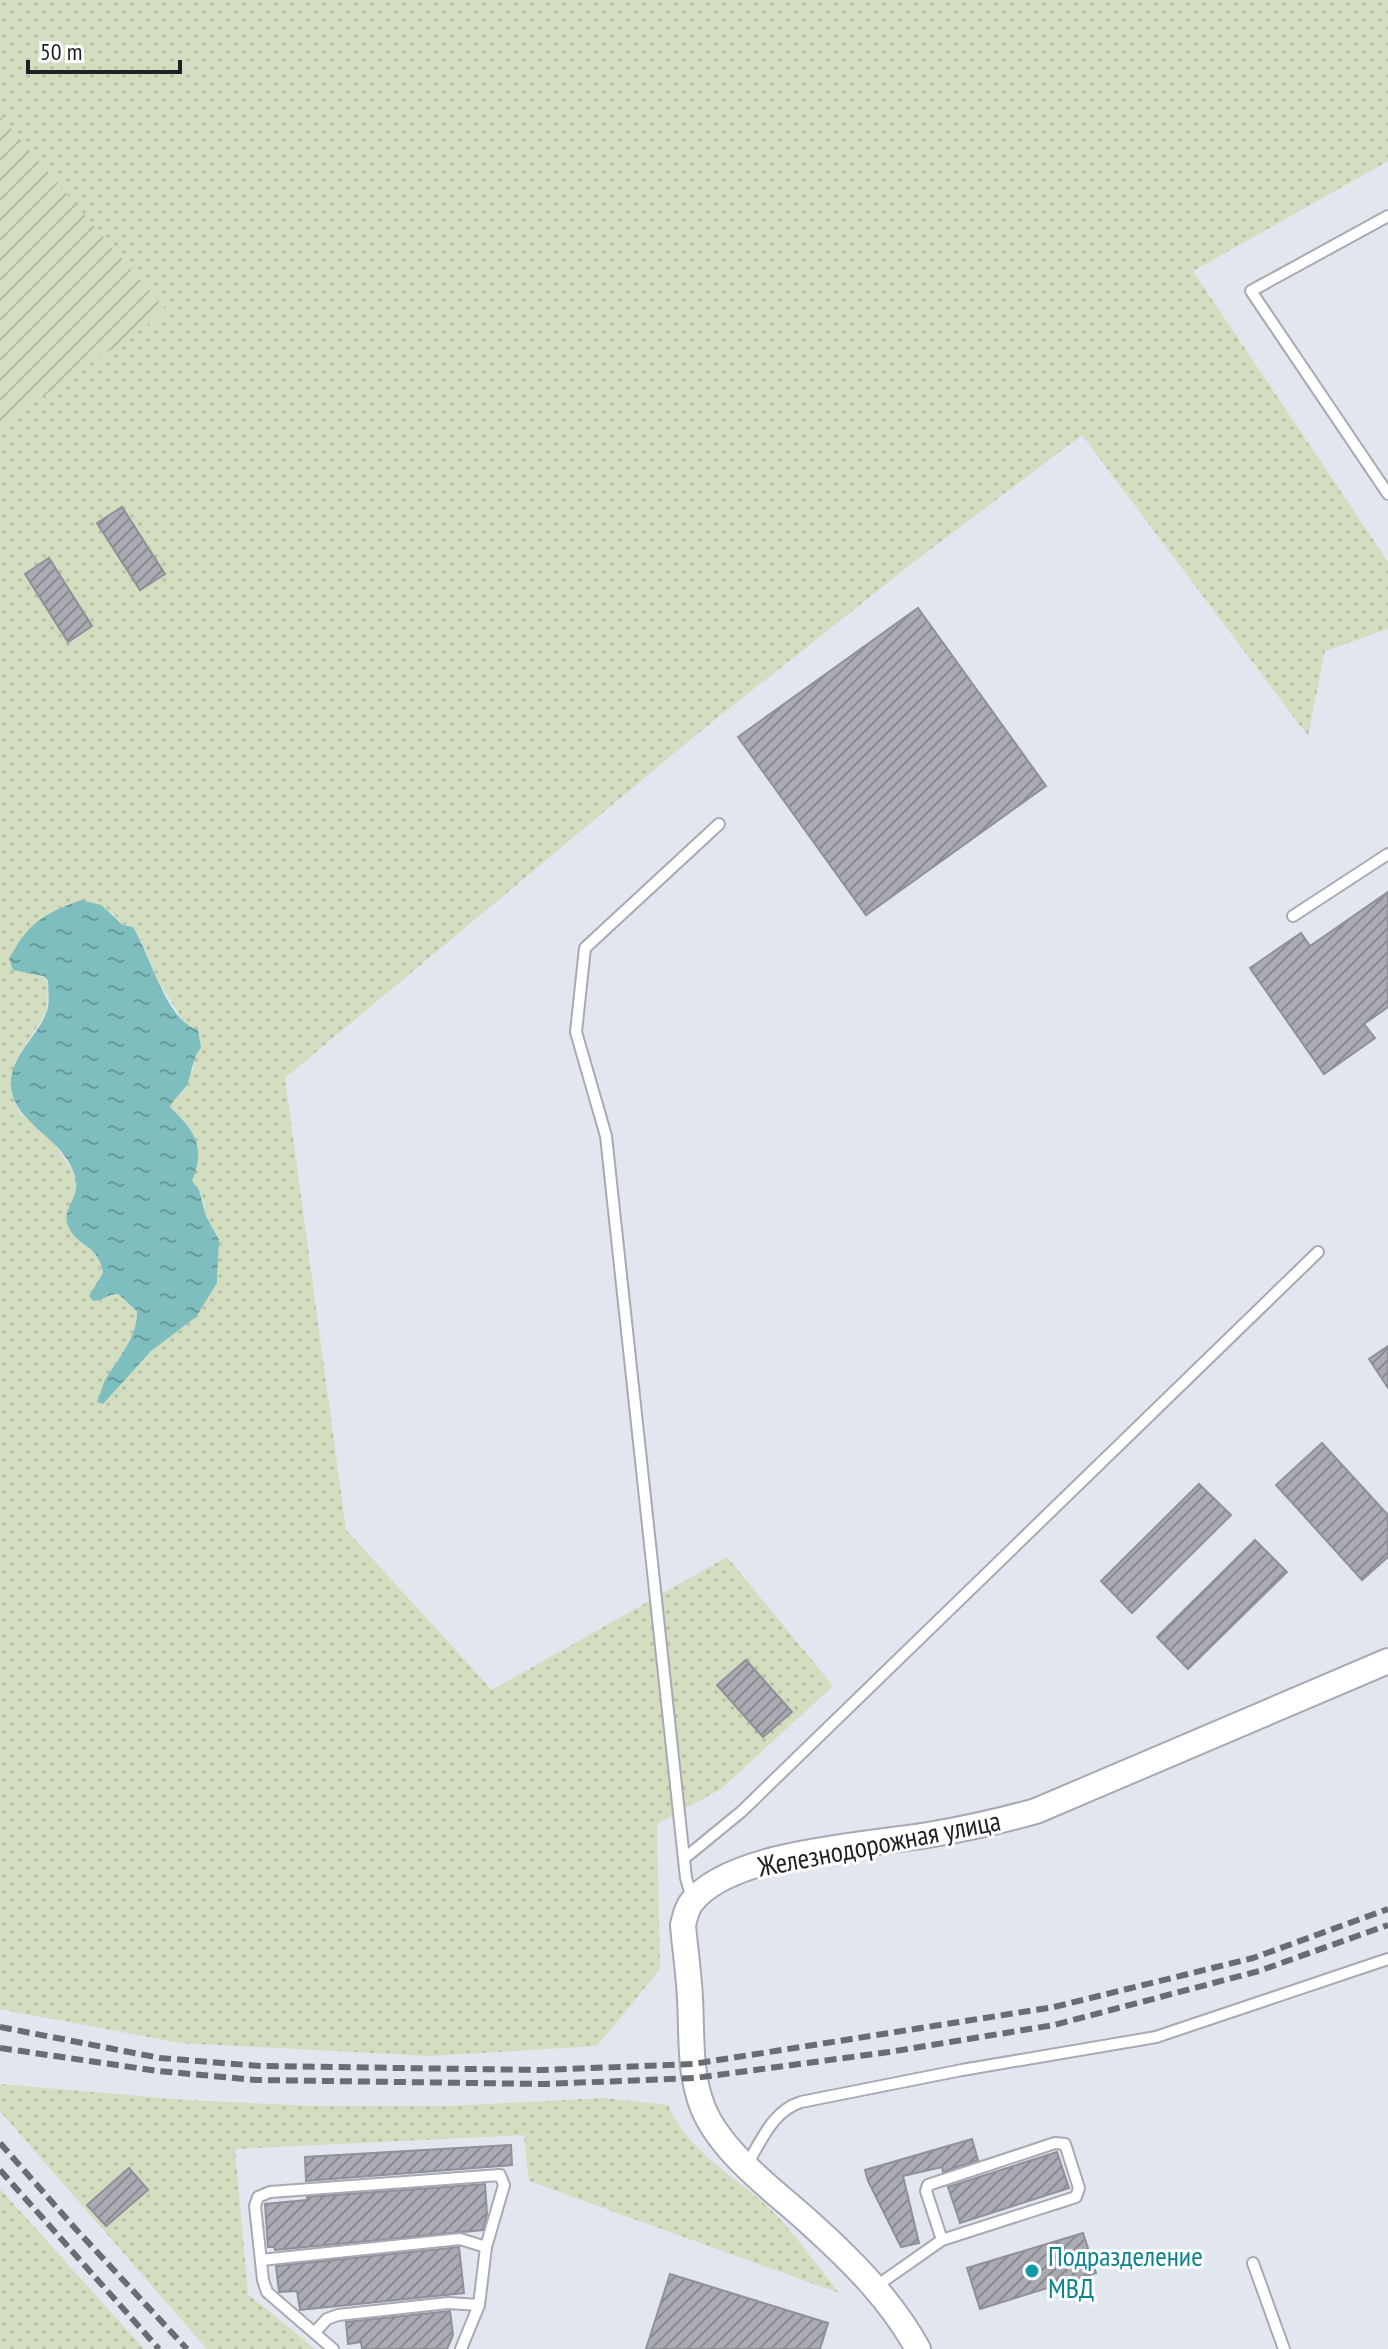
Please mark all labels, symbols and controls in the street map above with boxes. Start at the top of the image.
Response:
scale bar [28,24,180,74]
text: 50 m [40,36,82,67]
street label: Железнодорожная улица [753,1801,1004,1885]
place label: Подразделение МВД [1048,2237,1203,2306]
marker: Подразделение МВД [1023,2262,1041,2280]

